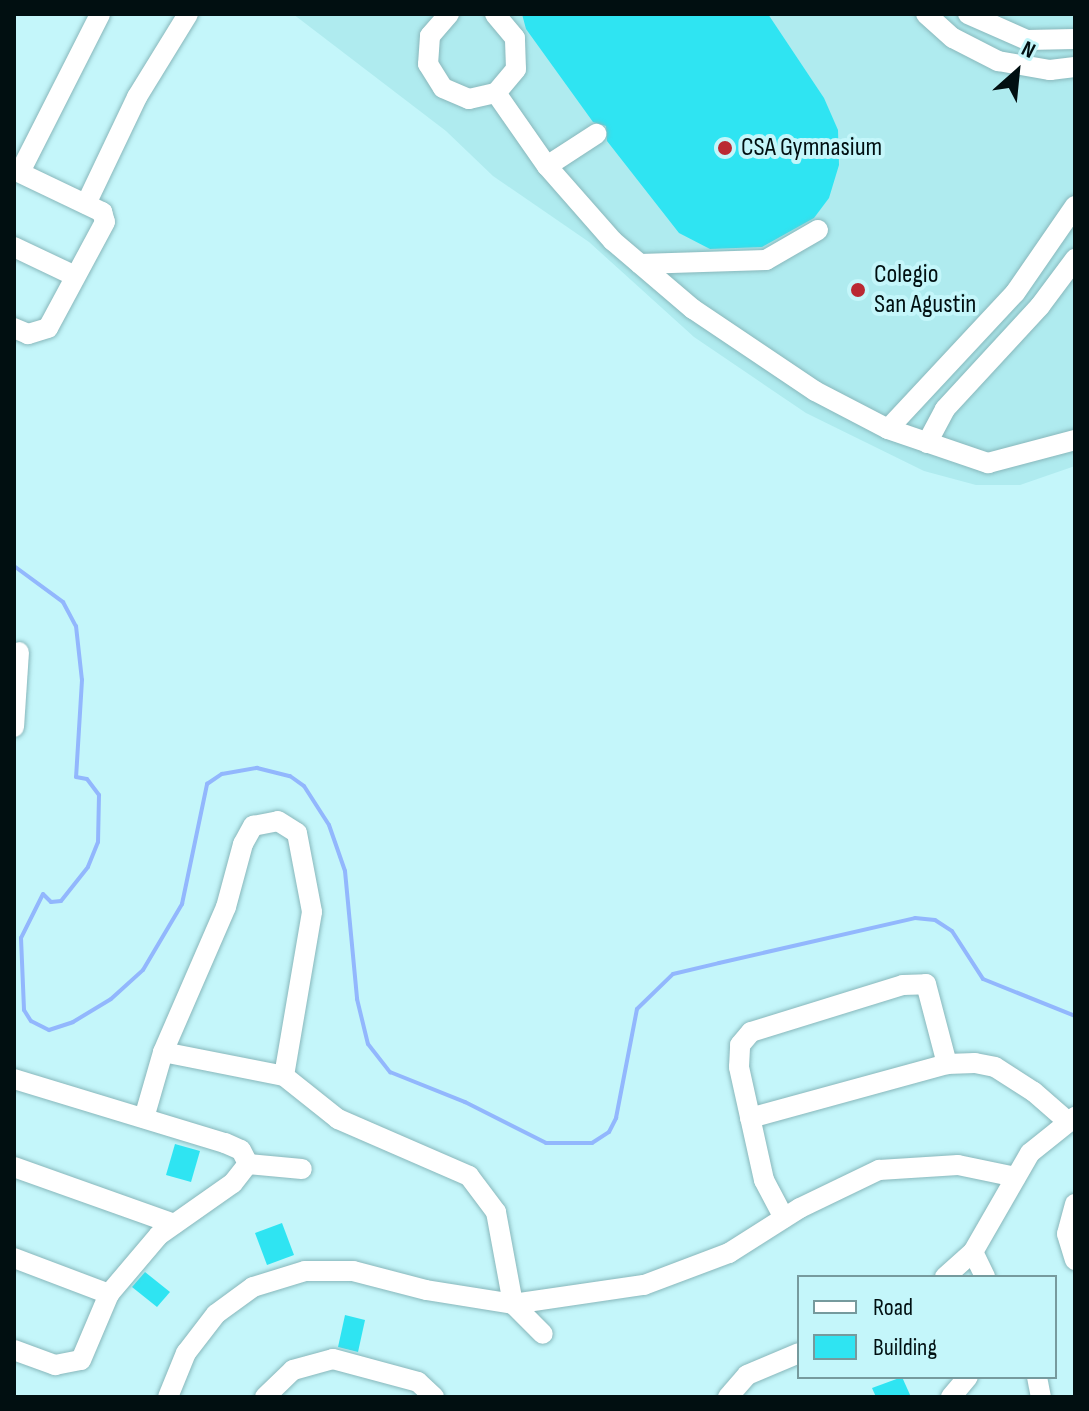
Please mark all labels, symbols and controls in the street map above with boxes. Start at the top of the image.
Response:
north arrow [977,32,1057,112]
text: N [1017,35,1039,65]
place label: CSA Gymnasium [741,132,882,164]
marker: CSA Gymnasium [716,139,734,157]
place label: Colegio San Agustin [874,259,976,320]
marker: Colegio San Agustin [849,281,867,299]
legend [797,1275,1057,1379]
text: Road [873,1293,913,1322]
text: Building [873,1333,937,1362]

